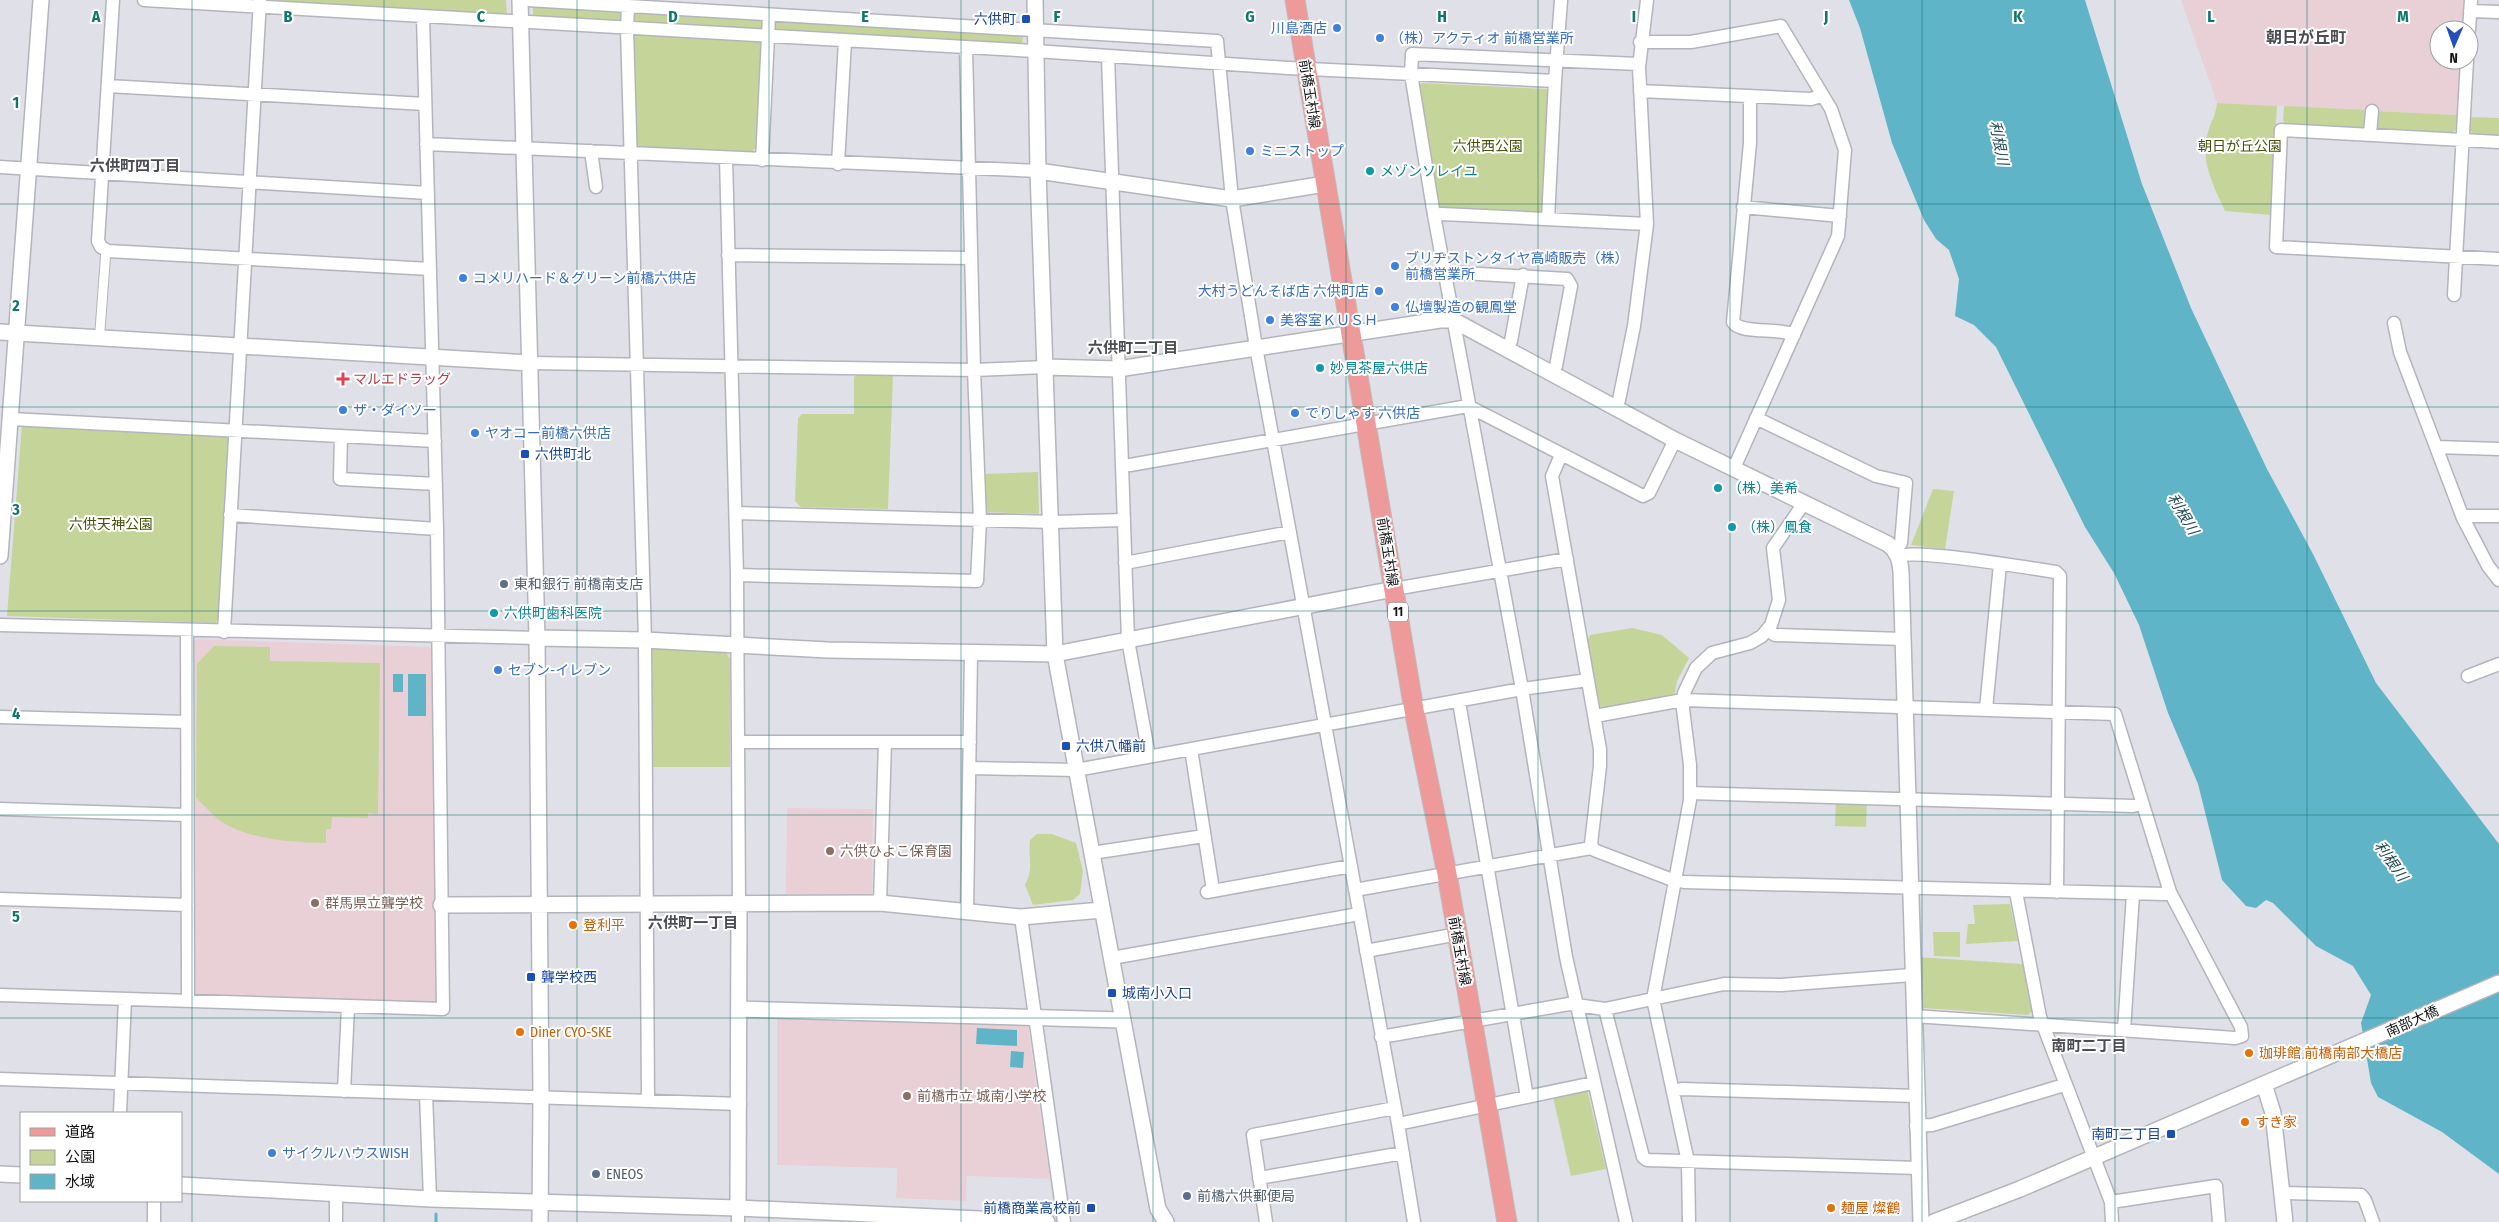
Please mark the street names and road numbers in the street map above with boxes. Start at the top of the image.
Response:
street label: 前橋玉村線 [1296,58,1323,130]
street label: 前橋玉村線 [1374,516,1401,588]
road number: 11 [1388,602,1408,622]
street label: 前橋玉村線 [1445,915,1474,987]
street label: 南部大橋 [2383,1002,2441,1041]

